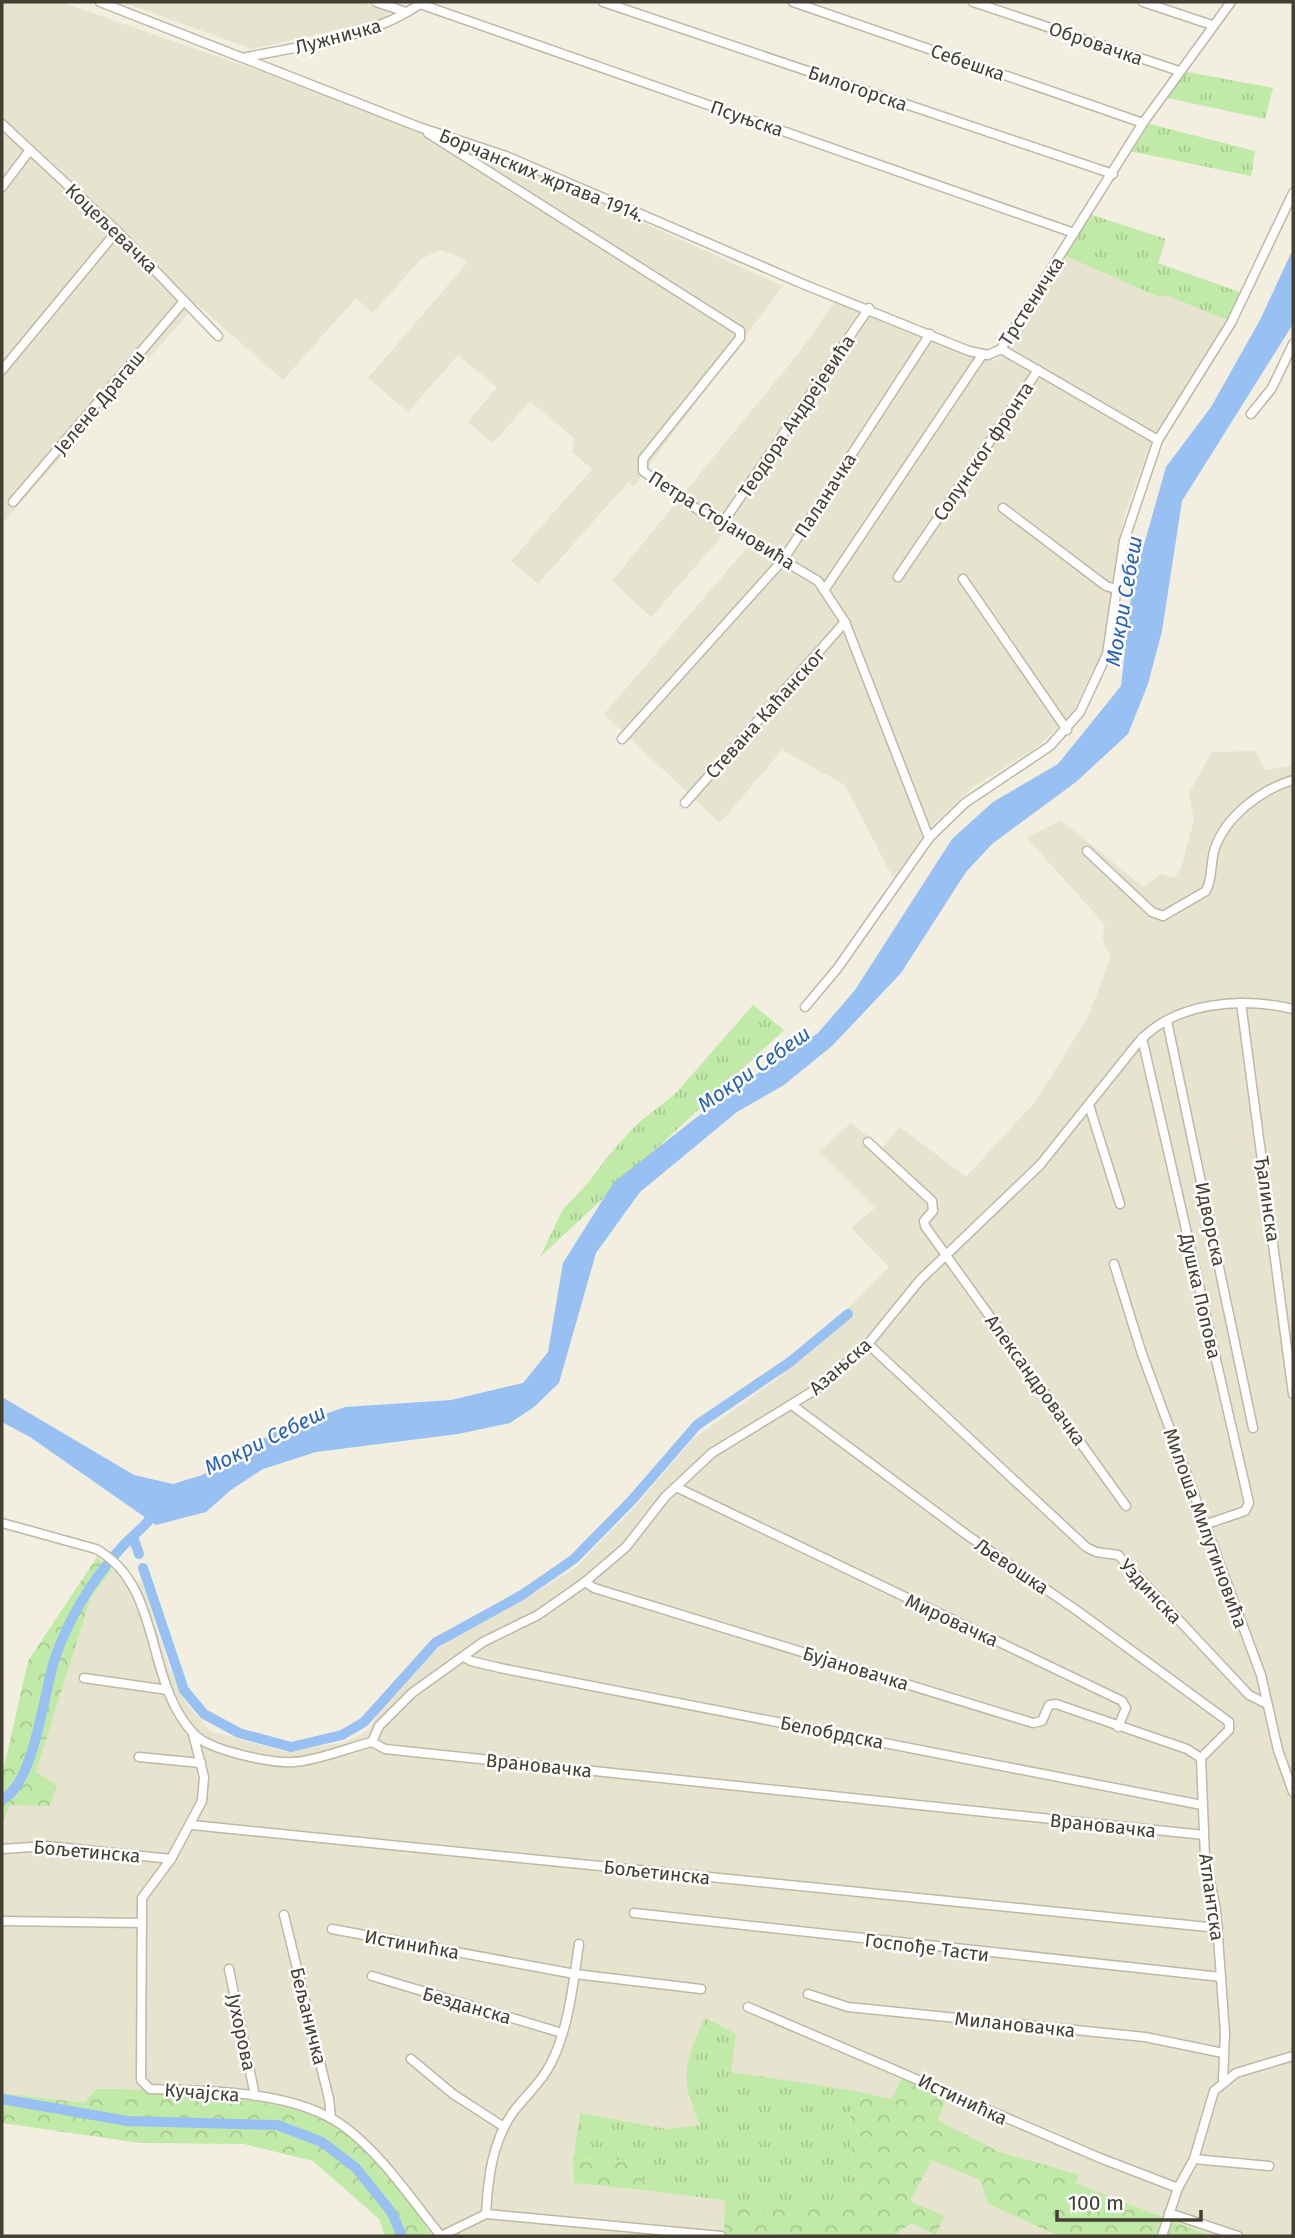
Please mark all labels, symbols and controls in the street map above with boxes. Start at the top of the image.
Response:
street label: Лужничка [292,14,384,59]
street label: Обровачка [1046,17,1146,70]
street label: Себешка [928,39,1008,86]
street label: Билогорска [805,61,911,116]
street label: Псуњска [707,95,786,142]
street label: Борчанских жртава 1914. [436,124,648,227]
street label: Коцељевачка [61,178,163,278]
street label: Трстеничка [994,252,1069,350]
street label: Теодора Андрејевића [733,330,860,502]
street label: Јелене Драгаш [49,345,150,459]
street label: Солунског фронта [928,377,1039,525]
street label: Паланачка [790,449,861,542]
street label: Петра Стојановића [644,466,799,575]
water label: Мокри Себеш [1100,534,1148,668]
street label: Стевана Каћанског [701,643,831,783]
water label: Мокри Себеш [692,1020,816,1118]
street label: Ђалинска [1250,1155,1285,1244]
street label: Идворска [1190,1180,1231,1268]
street label: Душка Попова [1175,1230,1226,1361]
street label: Александровачка [980,1310,1091,1450]
street label: Азањска [804,1333,876,1400]
water label: Мокри Себеш [200,1399,330,1481]
street label: Милоша Милутиновића [1159,1425,1252,1631]
street label: Љевошка [970,1533,1053,1599]
street label: Уздинска [1115,1554,1187,1629]
street label: Мировачка [902,1589,1002,1652]
street label: Бујановачка [800,1641,912,1695]
street label: Белобрдска [778,1711,886,1754]
street label: Врановачка [485,1748,593,1783]
street label: Врановачка [1049,1808,1157,1843]
street label: Бољетинска [33,1835,141,1868]
street label: Атлантска [1194,1852,1229,1942]
street label: Бољетинска [602,1855,711,1890]
street label: Истинићка [363,1925,461,1964]
street label: Госпође Тасти [863,1928,990,1967]
street label: Бељаничка [285,1965,332,2067]
street label: Безданска [420,1982,514,2029]
street label: Јухорова [222,1991,261,2073]
street label: Милановачка [954,2007,1076,2042]
street label: Истинићка [914,2069,1011,2130]
street label: Кучајска [164,2078,240,2107]
scale bar [1057,2178,1200,2222]
text: 100 m [1068,2190,1124,2216]

